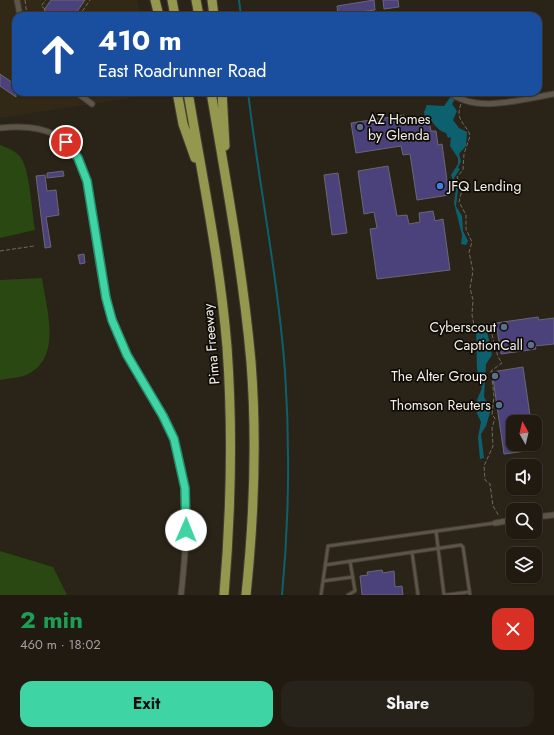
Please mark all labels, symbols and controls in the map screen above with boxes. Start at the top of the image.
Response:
text: 410 m [98,20,182,61]
icon: ahead [32,28,84,80]
text: East Roadrunner Road [98,58,267,84]
place label: AZ Homes by Glenda [368,109,431,145]
marker: AZ Homes by Glenda [355,122,365,132]
pin [49,125,83,159]
icon: arrive [55,131,77,153]
place label: JFQ Lending [446,176,521,196]
marker: JFQ Lending [435,181,445,191]
street label: Pima Freeway [197,302,224,385]
place label: Cyberscout [430,317,497,337]
marker: Cyberscout [499,322,509,332]
place label: CaptionCall [454,335,523,355]
marker: CaptionCall [526,340,536,350]
place label: The Alter Group [391,366,487,386]
marker: The Alter Group [490,371,500,381]
place label: Thomson Reuters [390,395,491,415]
marker: Thomson Reuters [494,400,504,410]
north arrow [506,415,542,451]
map controls [506,415,542,583]
button: sound [506,459,542,495]
button: search [506,503,542,539]
position arrow [165,509,207,551]
button: layers [506,547,542,583]
text: 2 min [20,602,83,637]
button: close [492,608,534,650]
text: 460 m · 18:02 [20,635,101,654]
button: Exit [20,681,273,727]
button: Share [281,681,534,727]

